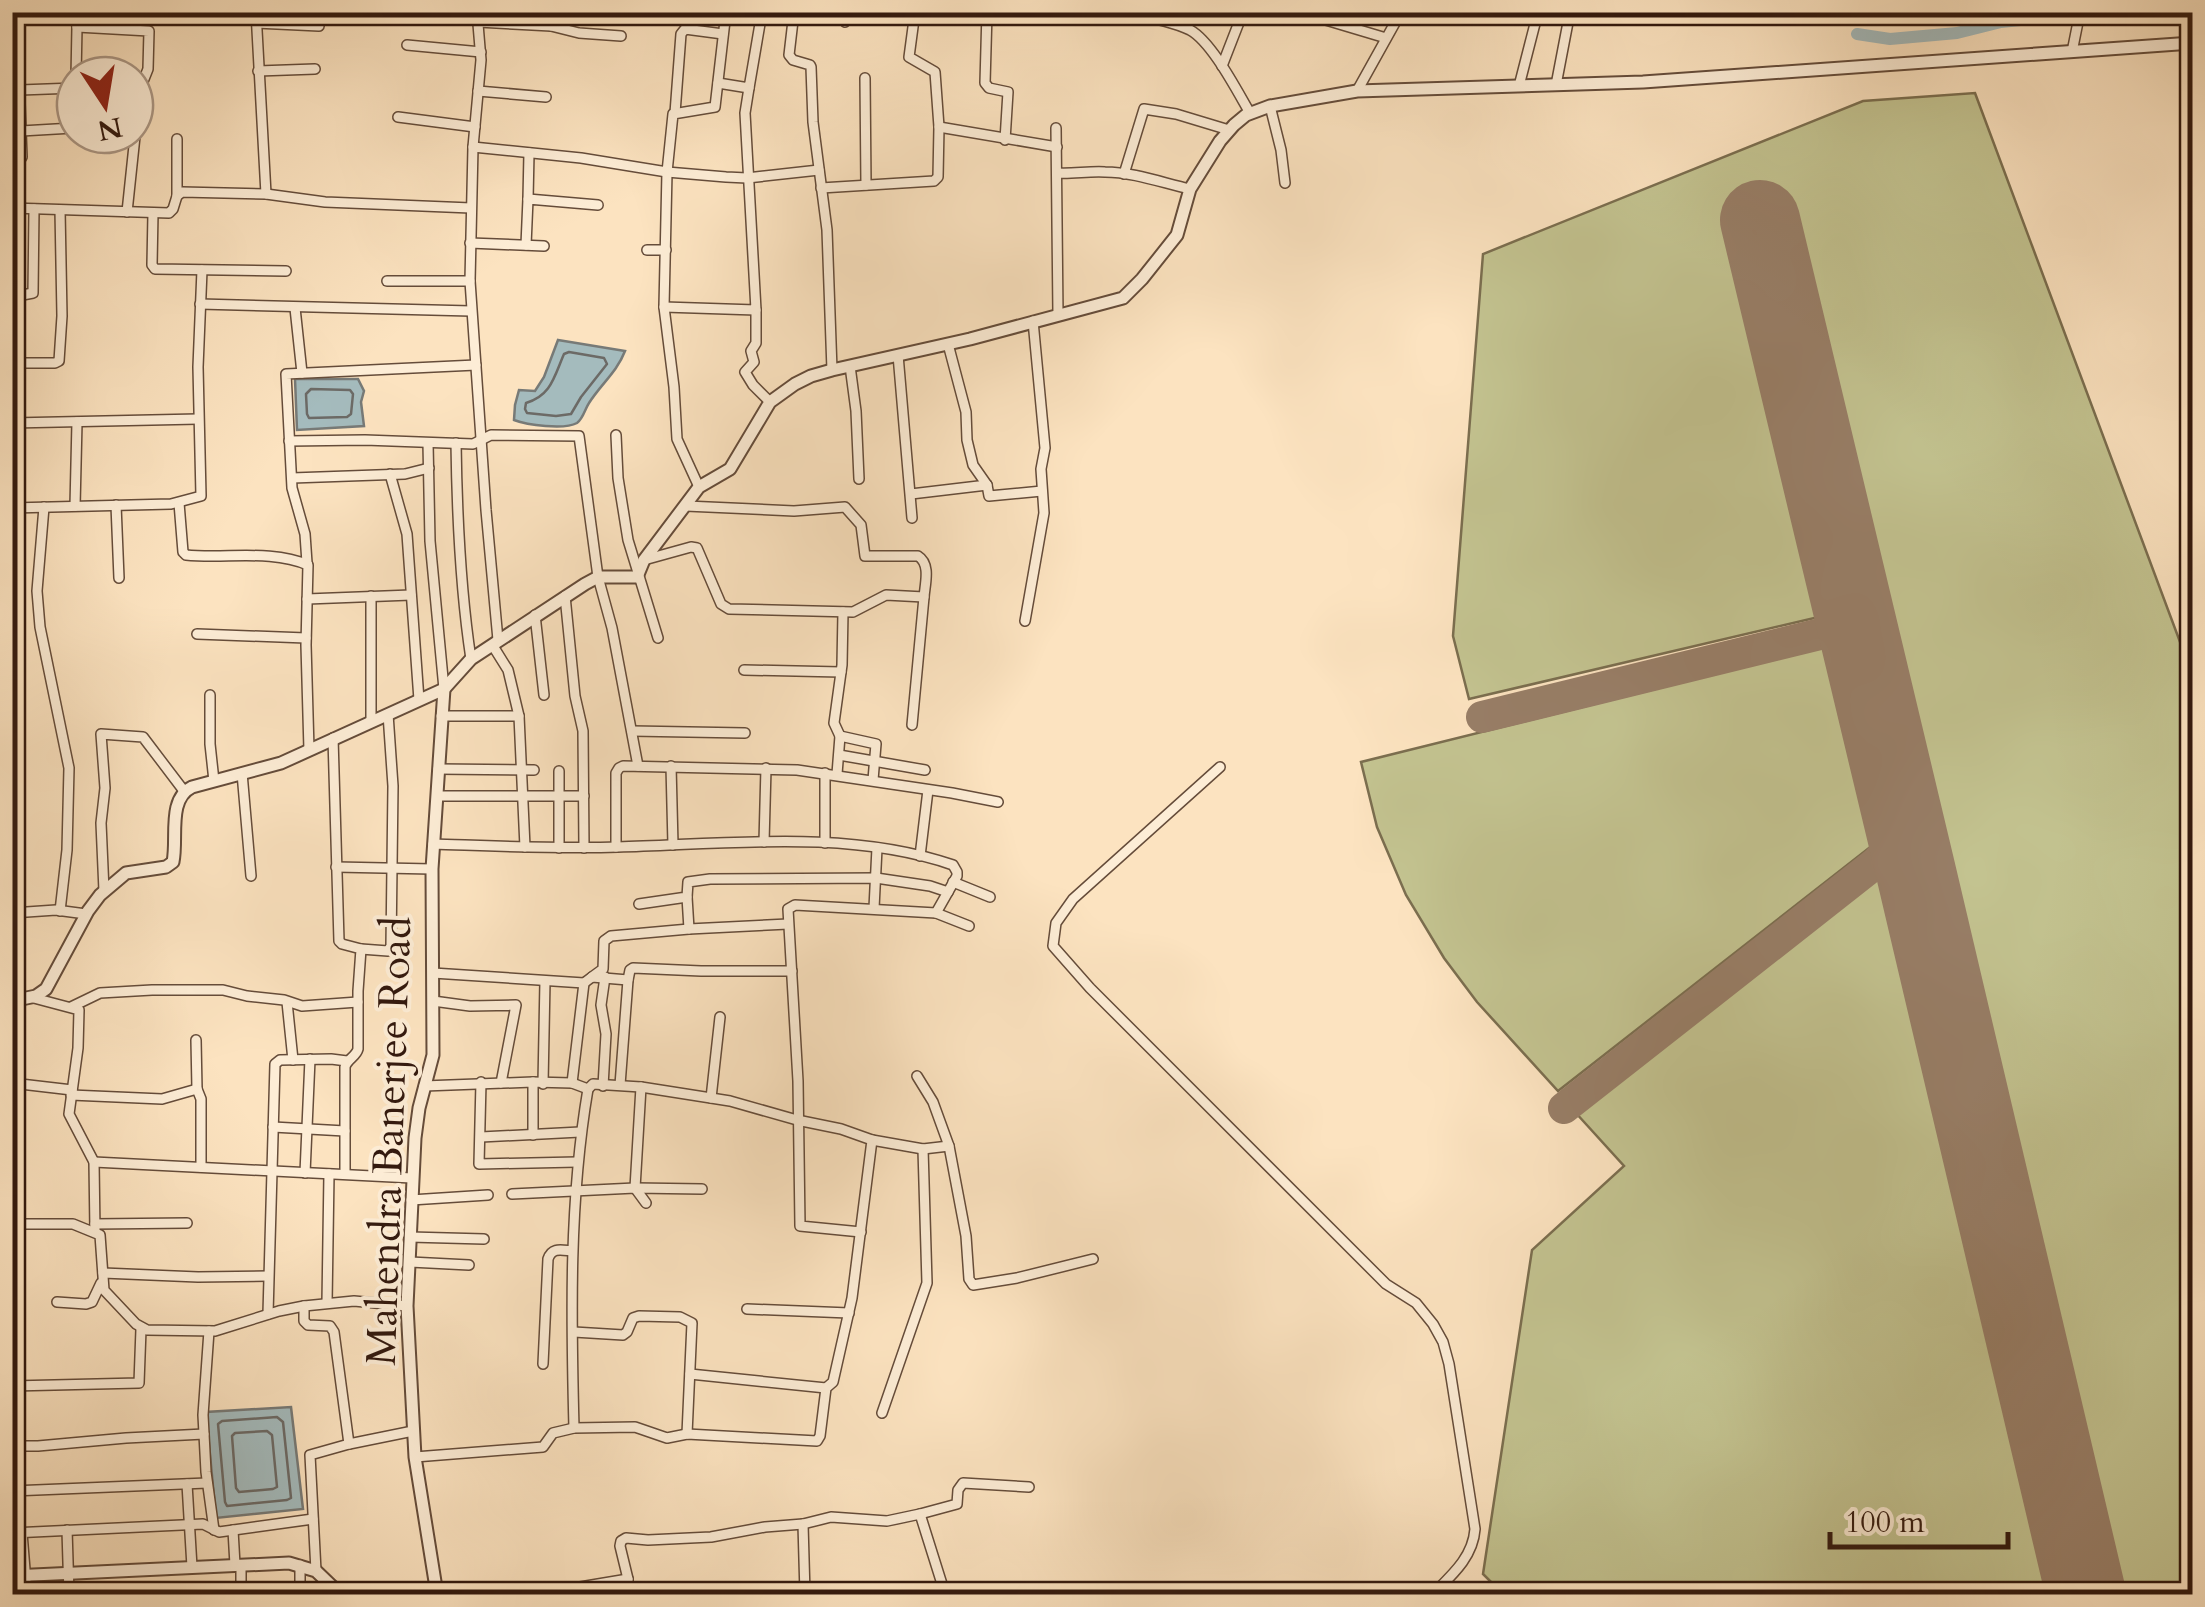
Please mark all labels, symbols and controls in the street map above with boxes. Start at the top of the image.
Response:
north arrow [55,55,155,155]
text: N [94,107,126,150]
street label: Mahendra Banerjee Road [353,915,425,1367]
scale bar [1830,1487,2008,1549]
text: 100 m [1845,1502,1925,1543]

